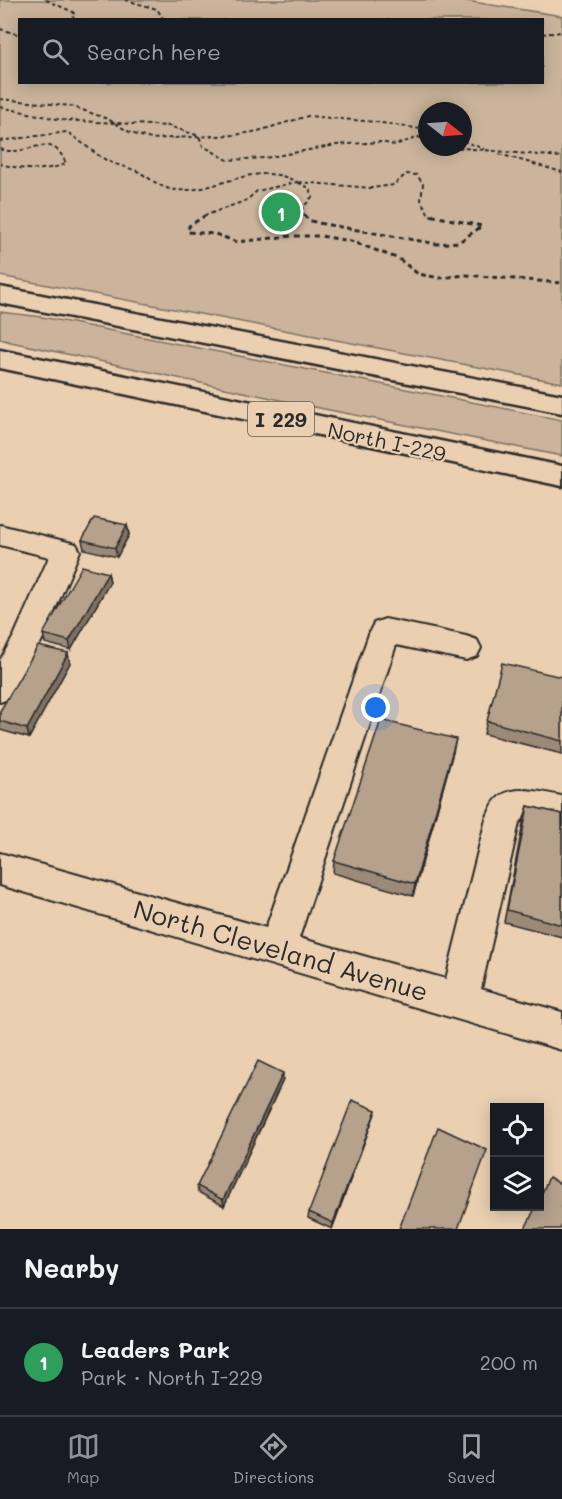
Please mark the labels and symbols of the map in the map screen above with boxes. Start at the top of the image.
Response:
north arrow [418,102,472,156]
pin: 1 [262,190,300,234]
road number: I 229 [248,402,314,436]
street label: North I-229 [325,415,449,467]
your location [361,693,390,722]
street label: North Cleveland Avenue [130,892,432,1008]

